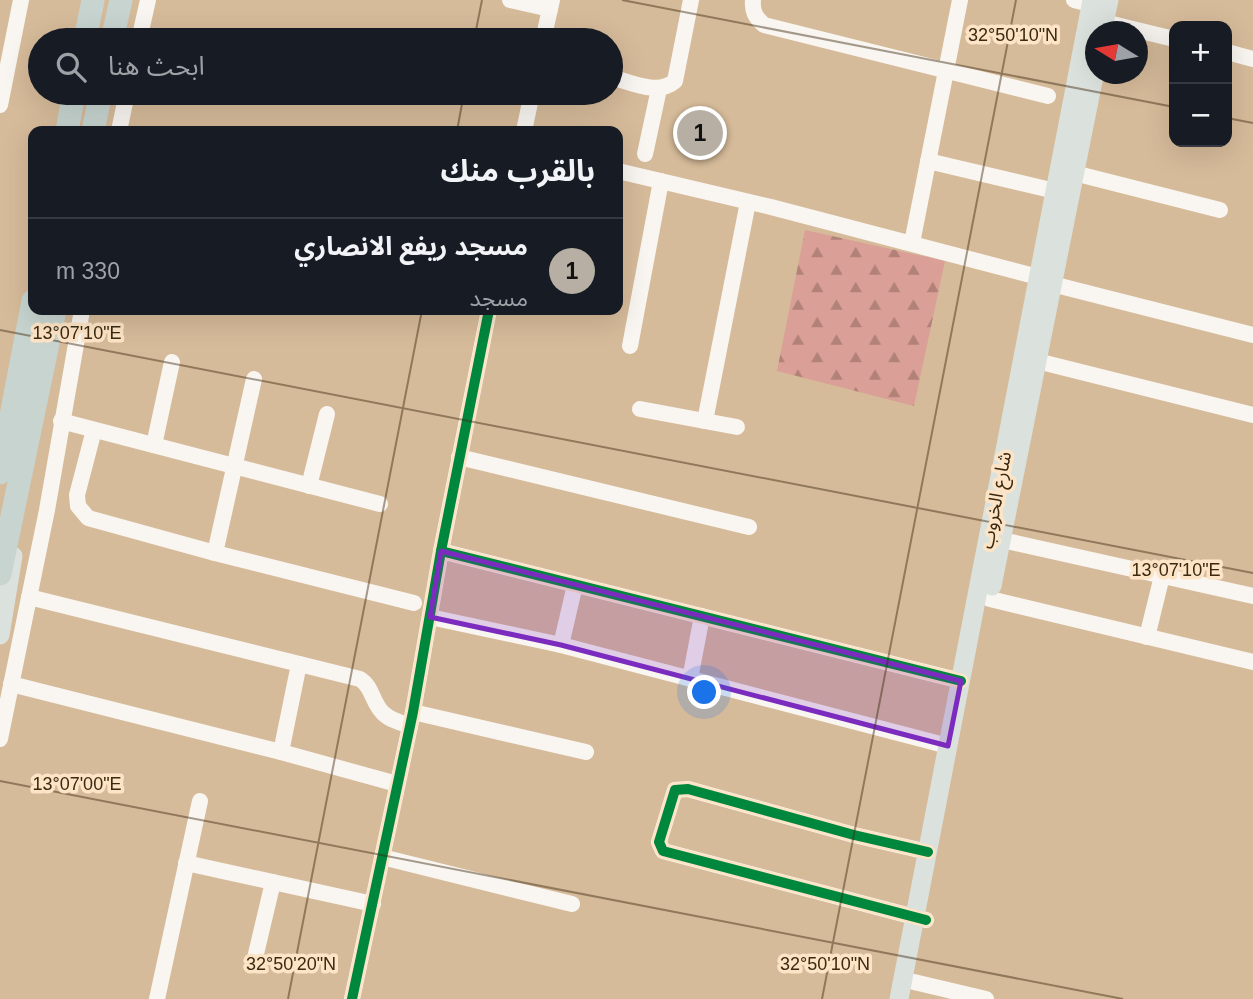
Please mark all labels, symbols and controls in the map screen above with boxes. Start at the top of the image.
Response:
north arrow [1085,21,1148,84]
map controls [1169,21,1232,147]
button: + [1169,21,1232,84]
text: 32°50'10"N [968,25,1058,45]
search box [28,28,623,105]
icon: search [52,48,90,86]
text: ابحث هنا [108,51,205,81]
button: − [1169,84,1232,147]
pin: 1 [677,107,723,159]
text: بالقرب منك [440,154,595,187]
text: مسجد ريفع الانصاري [294,231,528,261]
text: 330 m [56,258,120,284]
text: 1 [566,258,578,284]
text: مسجد [469,285,528,311]
text: 13°07'10"E [32,323,122,343]
street label: شارع الخروب [976,450,1018,551]
text: 13°07'10"E [1131,560,1221,580]
your location [687,675,721,709]
text: 13°07'00"E [32,774,122,794]
text: 32°50'20"N [246,954,336,974]
text: 32°50'10"N [780,954,870,974]

